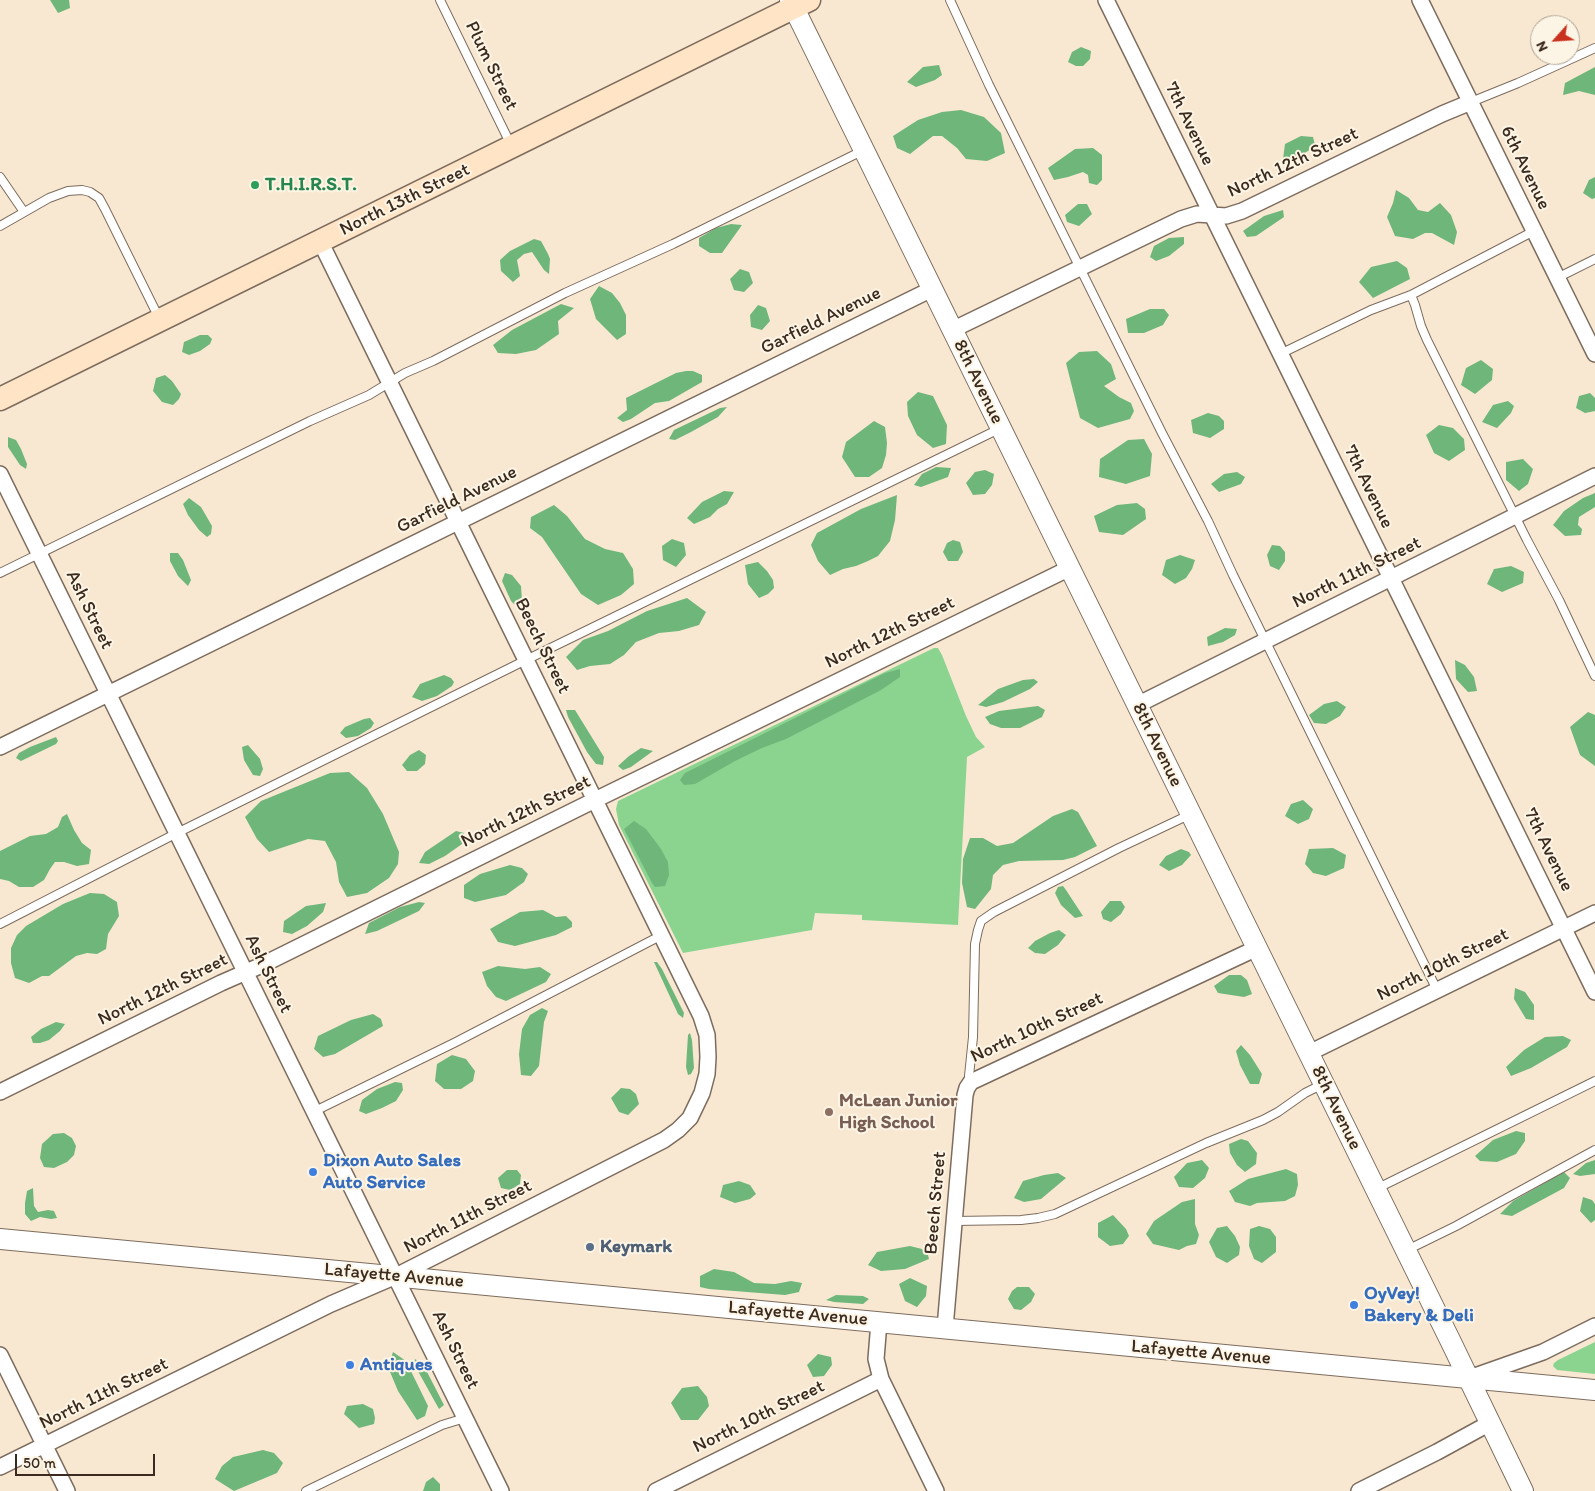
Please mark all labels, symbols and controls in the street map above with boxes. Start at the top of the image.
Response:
north arrow [1530,15,1580,65]
street label: Plum Street [460,18,522,114]
text: N [1532,38,1552,54]
street label: 7th Avenue [1159,79,1219,169]
street label: 6th Avenue [1495,122,1555,214]
street label: North 12th Street [1224,123,1362,203]
street label: North 13th Street [336,159,474,241]
place label: T.H.I.R.S.T. [265,174,357,196]
marker: T.H.I.R.S.T. [249,179,261,191]
street label: Garfield Avenue [757,282,885,360]
street label: 8th Avenue [948,336,1008,428]
street label: 7th Avenue [1338,442,1398,532]
street label: Garfield Avenue [393,461,521,539]
street label: North 11th Street [1289,532,1425,614]
street label: Ash Street [60,567,118,653]
street label: North 12th Street [821,592,959,674]
street label: Beech Street [509,595,575,697]
street label: 8th Avenue [1127,699,1187,791]
street label: North 12th Street [457,771,595,853]
street label: 7th Avenue [1518,805,1578,895]
street label: North 10th Street [1374,923,1512,1007]
street label: Ash Street [239,931,297,1017]
street label: North 12th Street [94,949,232,1031]
street label: North 10th Street [967,987,1107,1069]
street label: 8th Avenue [1306,1062,1366,1154]
place label: McLean Junior High School [839,1090,957,1134]
marker: McLean Junior High School [823,1106,835,1118]
place label: Dixon Auto Sales Auto Service [323,1150,461,1194]
street label: Beech Street [920,1150,952,1256]
marker: Dixon Auto Sales Auto Service [307,1166,319,1178]
street label: North 11th Street [400,1175,536,1259]
place label: Keymark [600,1236,672,1258]
marker: Keymark [584,1241,596,1253]
street label: Lafayette Avenue [323,1259,465,1293]
place label: OyVey! Bakery & Deli [1364,1283,1474,1327]
street label: Lafayette Avenue [727,1297,869,1331]
marker: OyVey! Bakery & Deli [1348,1299,1360,1311]
street label: Ash Street [426,1307,484,1393]
street label: Lafayette Avenue [1130,1336,1272,1370]
street label: North 11th Street [36,1353,172,1435]
place label: Antiques [360,1354,433,1376]
marker: Antiques [344,1359,356,1371]
street label: North 10th Street [690,1375,828,1459]
scale bar [18,1444,158,1476]
text: 50 m [23,1454,56,1472]

